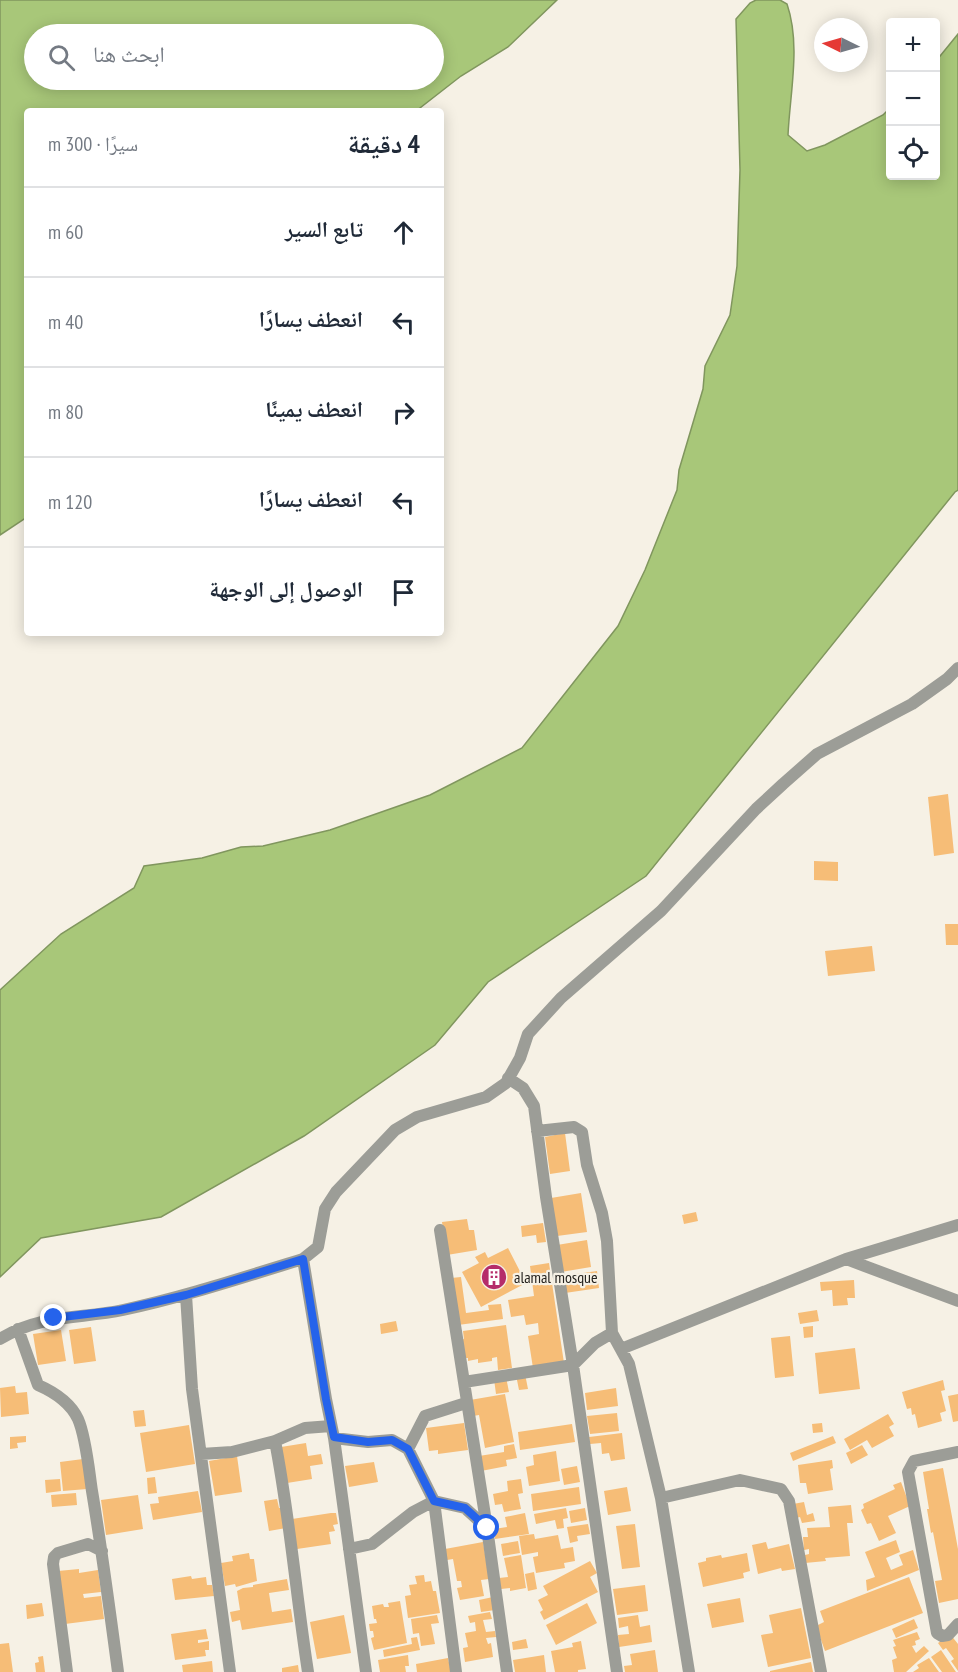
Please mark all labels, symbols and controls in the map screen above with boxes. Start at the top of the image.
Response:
north arrow [814,18,868,72]
map controls [886,18,940,180]
button: + [886,18,940,72]
search box [24,24,444,90]
text: ابحث هنا [93,40,165,68]
icon: search [45,41,78,74]
button: − [886,72,940,126]
button: locate [886,126,940,180]
text: 4 دقيقة [348,127,420,160]
text: سيرًا · 300 m [48,131,138,157]
text: تابع السير [285,215,363,243]
icon: ahead [387,216,420,249]
text: 60 m [48,219,83,245]
text: انعطف يسارًا [259,305,363,333]
icon: left [387,306,420,339]
text: 40 m [48,309,83,335]
text: انعطف يمينًا [265,395,363,423]
icon: right [387,396,420,429]
text: 80 m [48,399,83,425]
text: انعطف يسارًا [259,485,363,513]
icon: left [387,486,420,519]
text: 120 m [48,489,92,515]
text: الوصول إلى الوجهة [209,575,363,603]
icon: arrive [387,576,420,609]
building icon: alamal mosque [479,1262,509,1292]
place label: alamal mosque [514,1267,598,1287]
route end [40,1304,66,1330]
route start [473,1514,499,1540]

